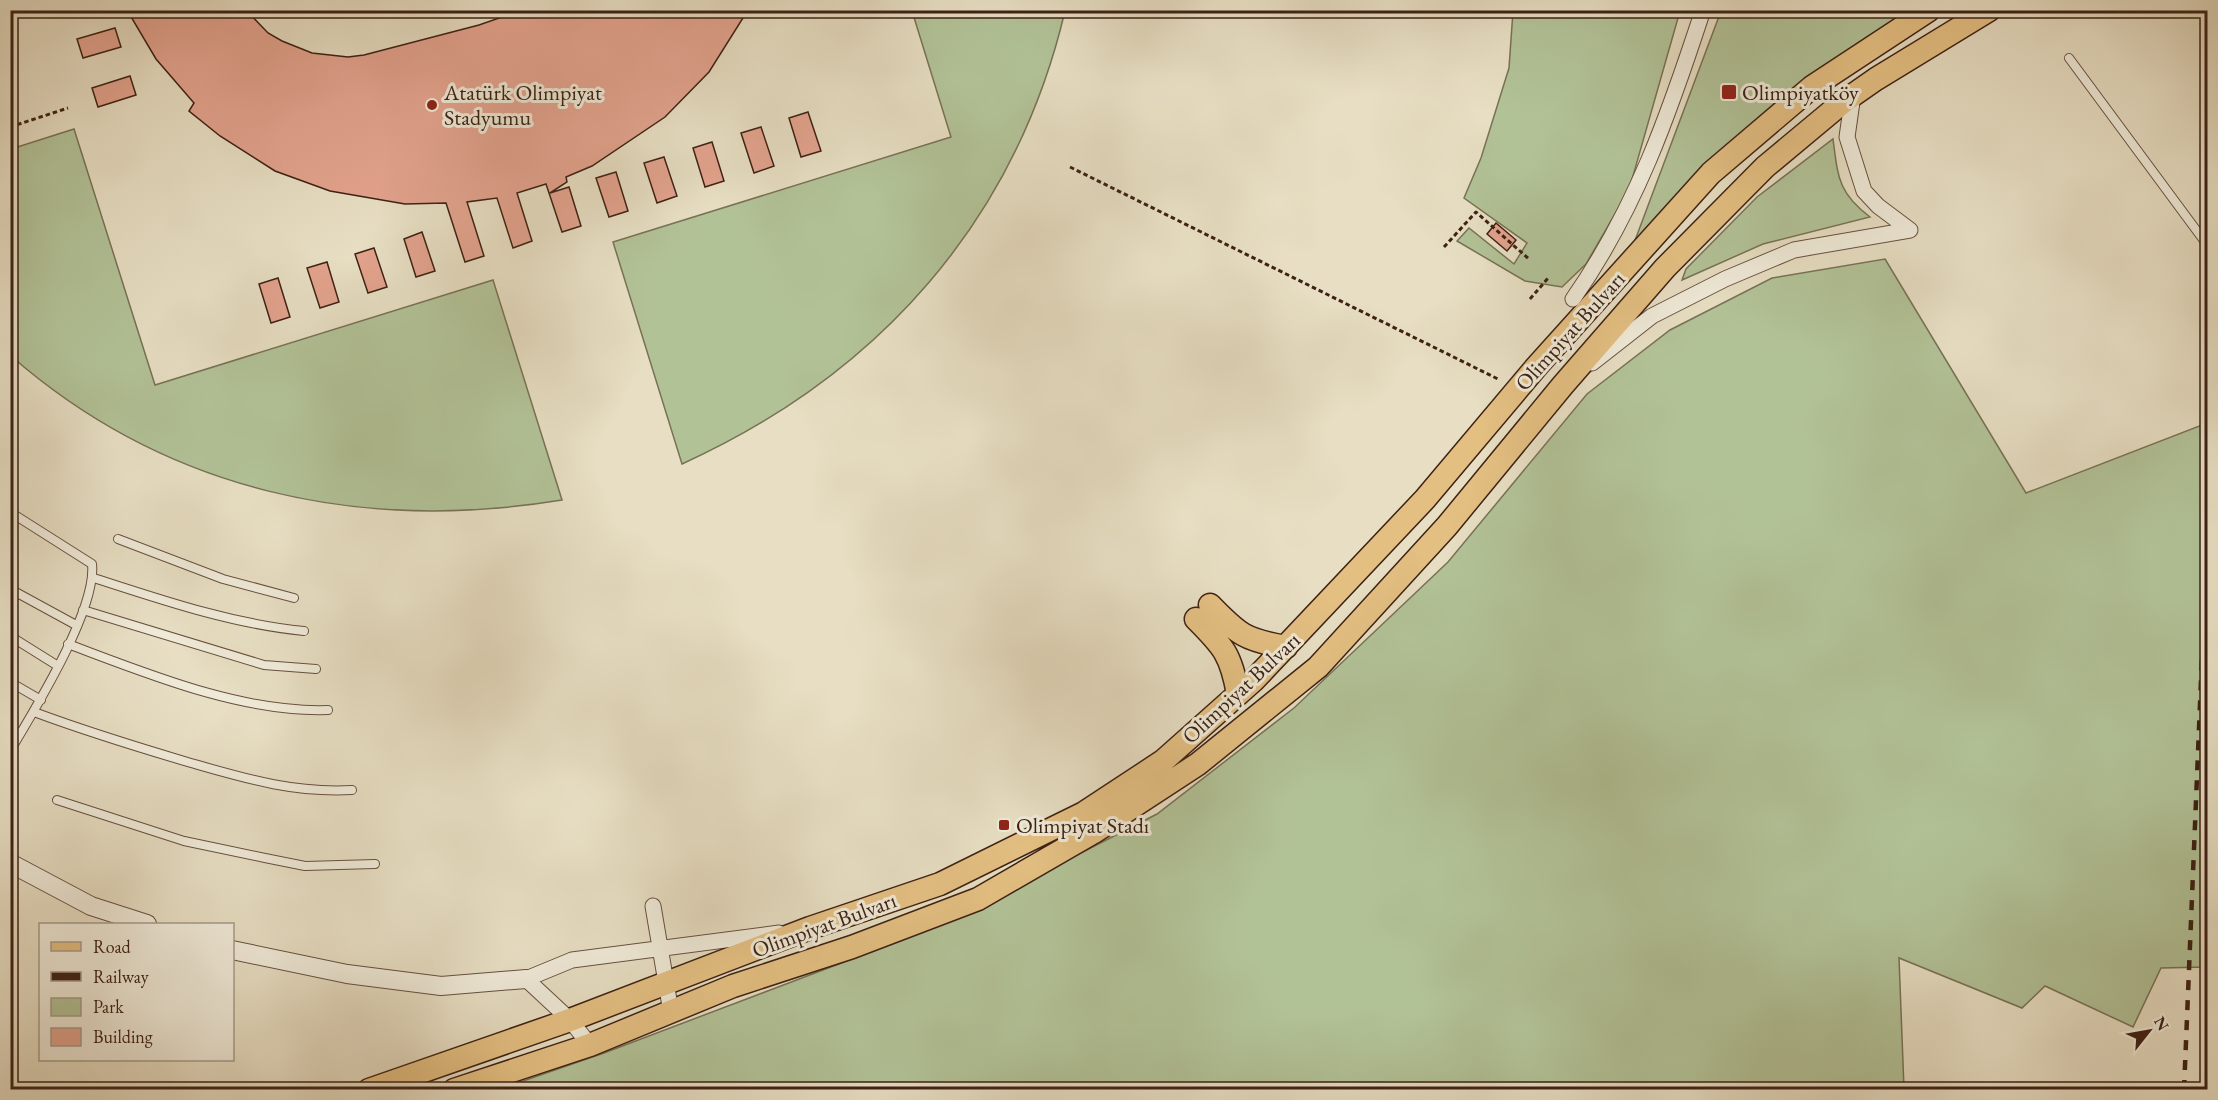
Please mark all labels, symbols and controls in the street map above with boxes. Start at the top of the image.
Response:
place label: Atatürk Olimpiyat Stadyumu [443,78,602,132]
place label: Olimpiyatköy [1742,78,1859,107]
marker: Olimpiyatköy [1720,83,1738,101]
marker: Atatürk Olimpiyat Stadyumu [425,98,439,112]
street label: Olimpiyat Bulvarı [1509,265,1631,397]
street label: Olimpiyat Bulvarı [1176,626,1306,750]
place label: Olimpiyat Stadı [1016,811,1149,840]
marker: Olimpiyat Stadı [997,818,1011,832]
street label: Olimpiyat Bulvarı [748,885,900,965]
legend [39,923,234,1061]
text: Road [93,935,132,958]
text: Railway [93,965,149,988]
text: Park [93,995,124,1018]
north arrow [2119,1001,2179,1061]
text: N [2149,1013,2174,1035]
text: Building [93,1025,153,1048]

